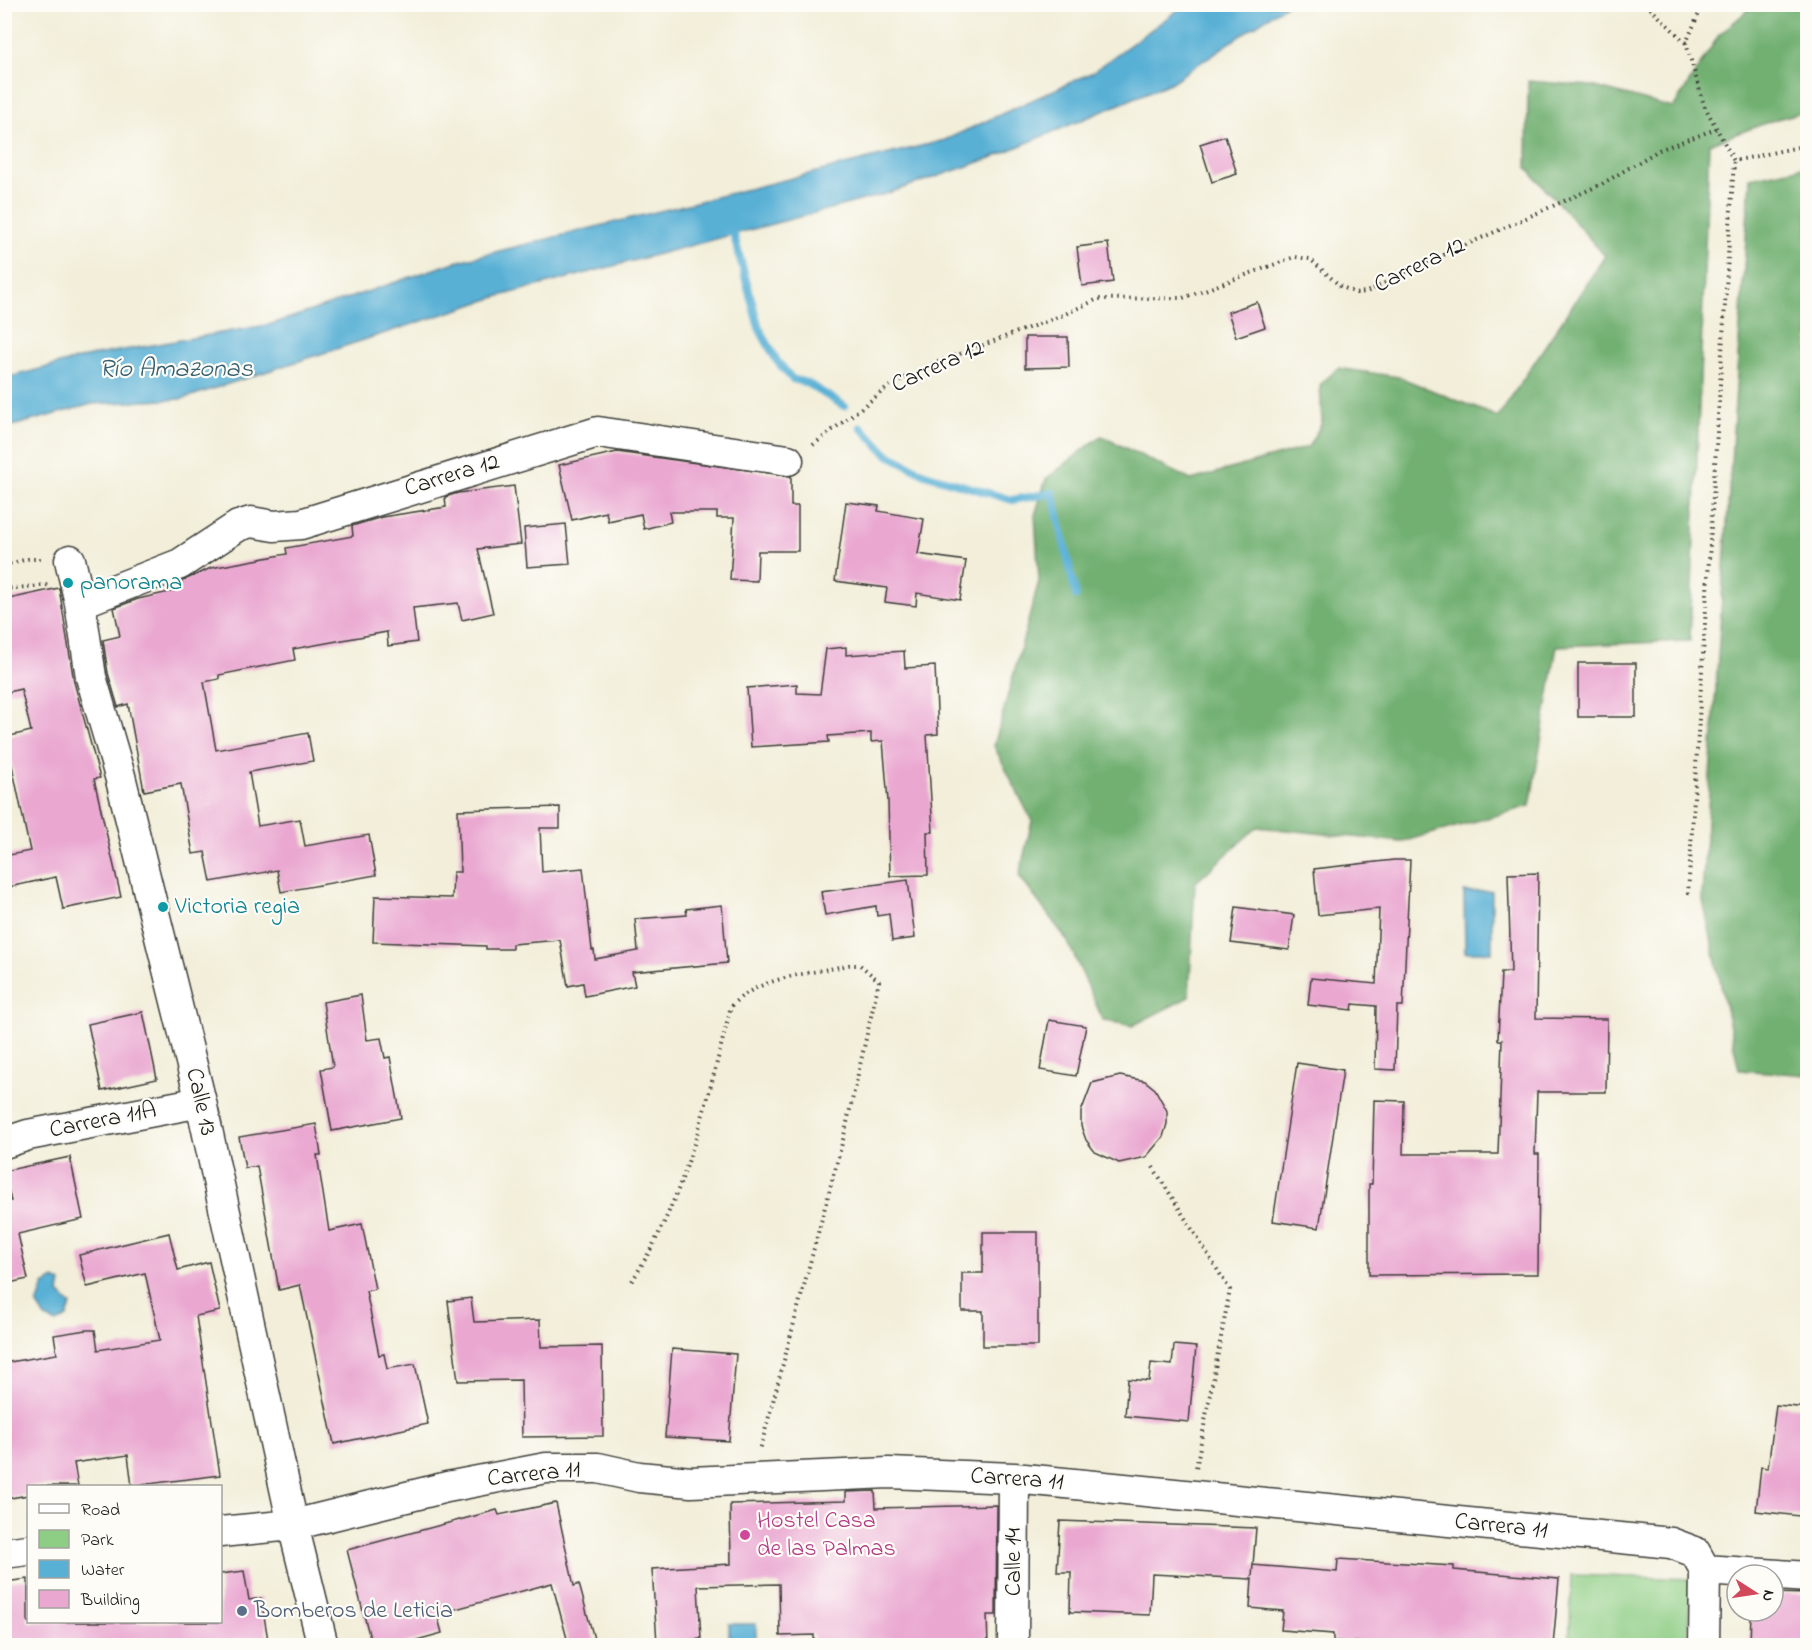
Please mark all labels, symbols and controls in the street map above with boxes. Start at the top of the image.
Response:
street label: Carrera 12 [1368,229,1472,303]
street label: Carrera 12 [886,331,990,403]
water label: Río Amazonas [99,351,254,389]
street label: Carrera 12 [400,445,504,507]
place label: panorama [80,566,182,601]
marker: panorama [61,576,75,590]
place label: Victoria regia [174,890,300,925]
marker: Victoria regia [156,900,170,914]
street label: Calle 13 [175,1065,225,1139]
street label: Carrera 11A [47,1093,159,1149]
street label: Carrera 11 [486,1453,583,1497]
street label: Carrera 11 [969,1459,1065,1501]
legend [27,1485,222,1623]
text: Road [81,1498,120,1524]
place label: Hostel Casa de las Palmas [757,1504,896,1567]
street label: Carrera 11 [1453,1505,1550,1549]
text: Park [81,1528,114,1554]
marker: Hostel Casa de las Palmas [738,1528,752,1542]
street label: Calle 14 [997,1528,1032,1596]
text: Water [81,1558,125,1584]
north arrow [1725,1563,1785,1623]
text: Building [80,1588,140,1615]
text: N [1755,1588,1781,1604]
place label: Bomberos de Leticia [253,1594,453,1629]
marker: Bomberos de Leticia [235,1604,249,1618]

